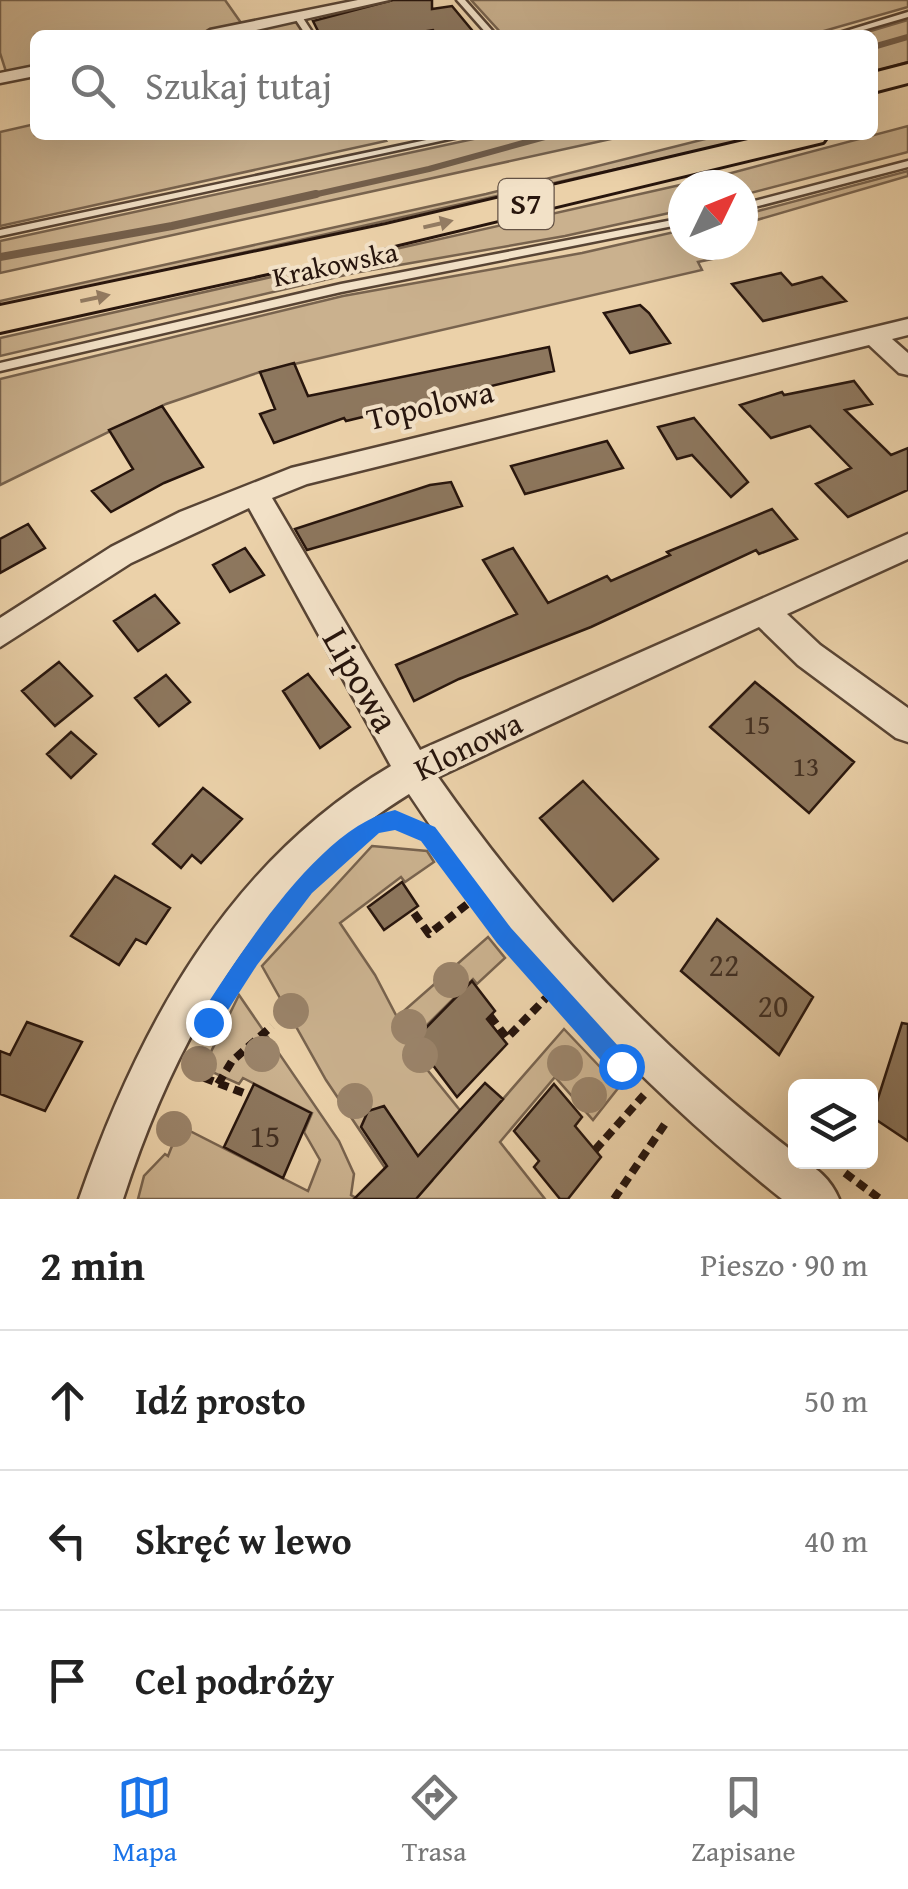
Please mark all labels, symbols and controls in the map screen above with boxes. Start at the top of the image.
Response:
search box [30,30,878,140]
text: Szukaj tutaj [145,57,332,113]
icon: search [65,58,120,113]
north arrow [668,170,758,260]
road number: S7 [498,179,554,229]
one-way arrow [423,216,454,231]
street label: Krakowska [268,230,402,297]
one-way arrow [80,290,111,306]
street label: Topolowa [362,367,498,442]
street label: Lipowa [309,617,414,742]
street label: Klonowa [406,699,530,792]
house number: 15 [744,703,770,744]
house number: 13 [793,745,819,786]
house number: 22 [709,941,739,988]
house number: 20 [758,982,788,1029]
route end [186,1000,232,1046]
route start [599,1044,645,1090]
map controls [788,1079,878,1169]
button: layers [788,1079,878,1169]
house number: 15 [250,1112,280,1159]
text: 2 min [40,1234,145,1295]
text: Pieszo · 90 m [700,1241,868,1288]
text: Idź prosto [135,1372,306,1428]
icon: ahead [40,1373,95,1428]
text: 50 m [804,1377,868,1424]
text: Skręć w lewo [135,1512,352,1568]
icon: left [40,1513,95,1568]
text: 40 m [804,1517,868,1564]
text: Cel podróży [135,1652,334,1708]
icon: arrive [40,1653,95,1708]
tab: Mapa [112,1770,177,1871]
tab: Trasa [402,1770,466,1871]
tab: Zapisane [691,1770,796,1871]

